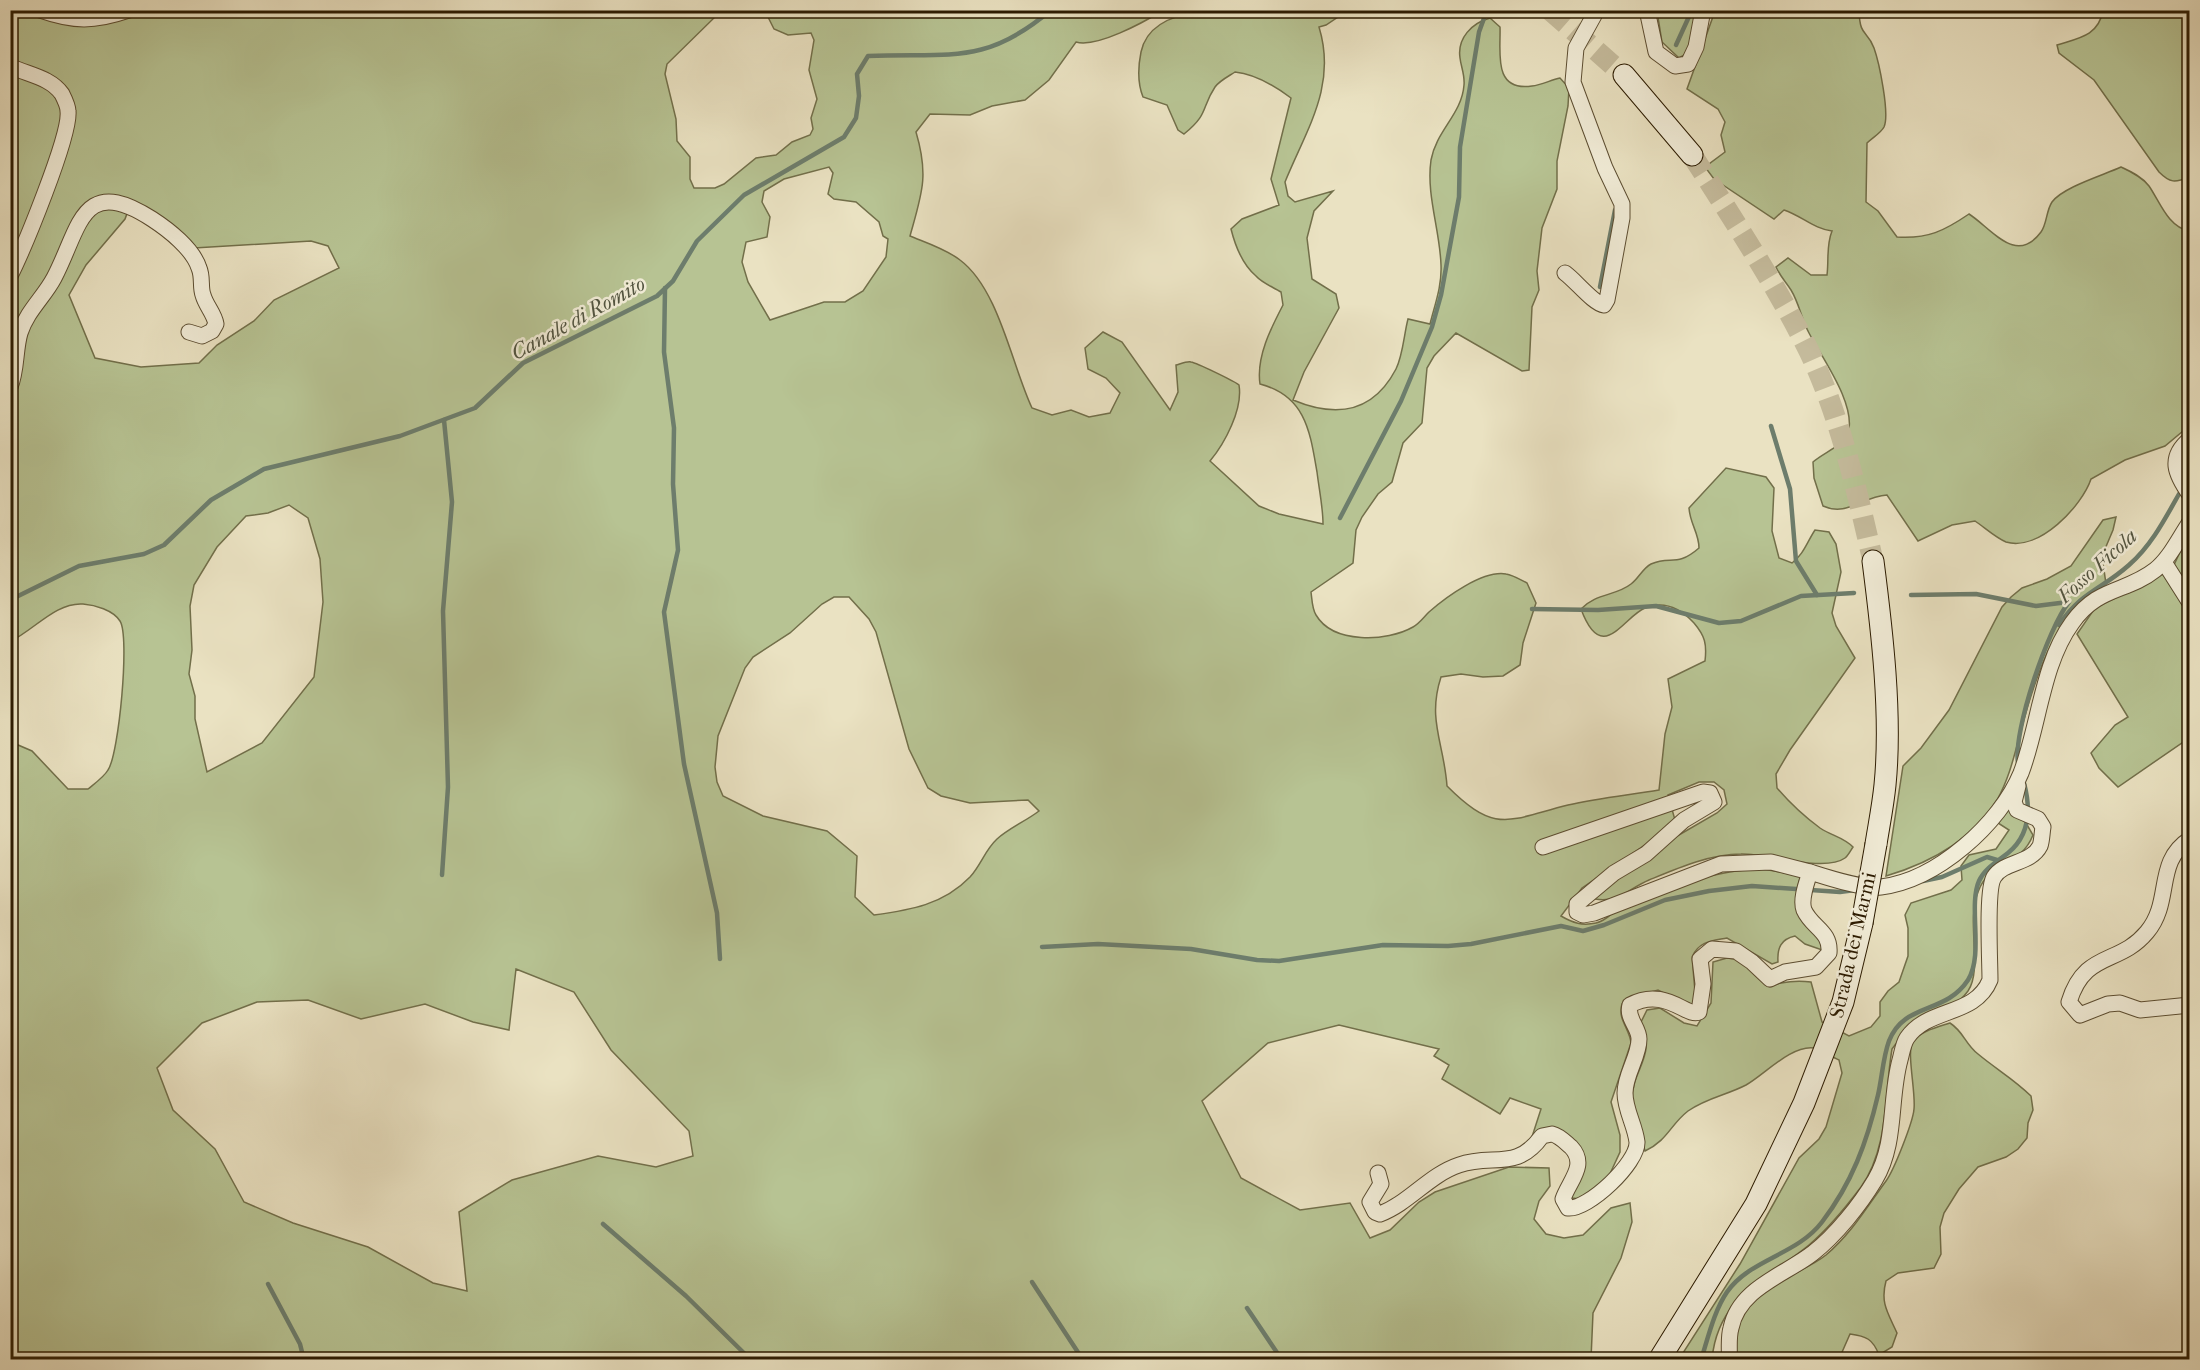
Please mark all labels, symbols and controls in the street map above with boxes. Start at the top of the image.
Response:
water label: Canale di Romito [507,271,649,365]
water label: Fosso Ficola [2051,524,2142,609]
street label: Strada dei Marmi [1825,870,1881,1020]

